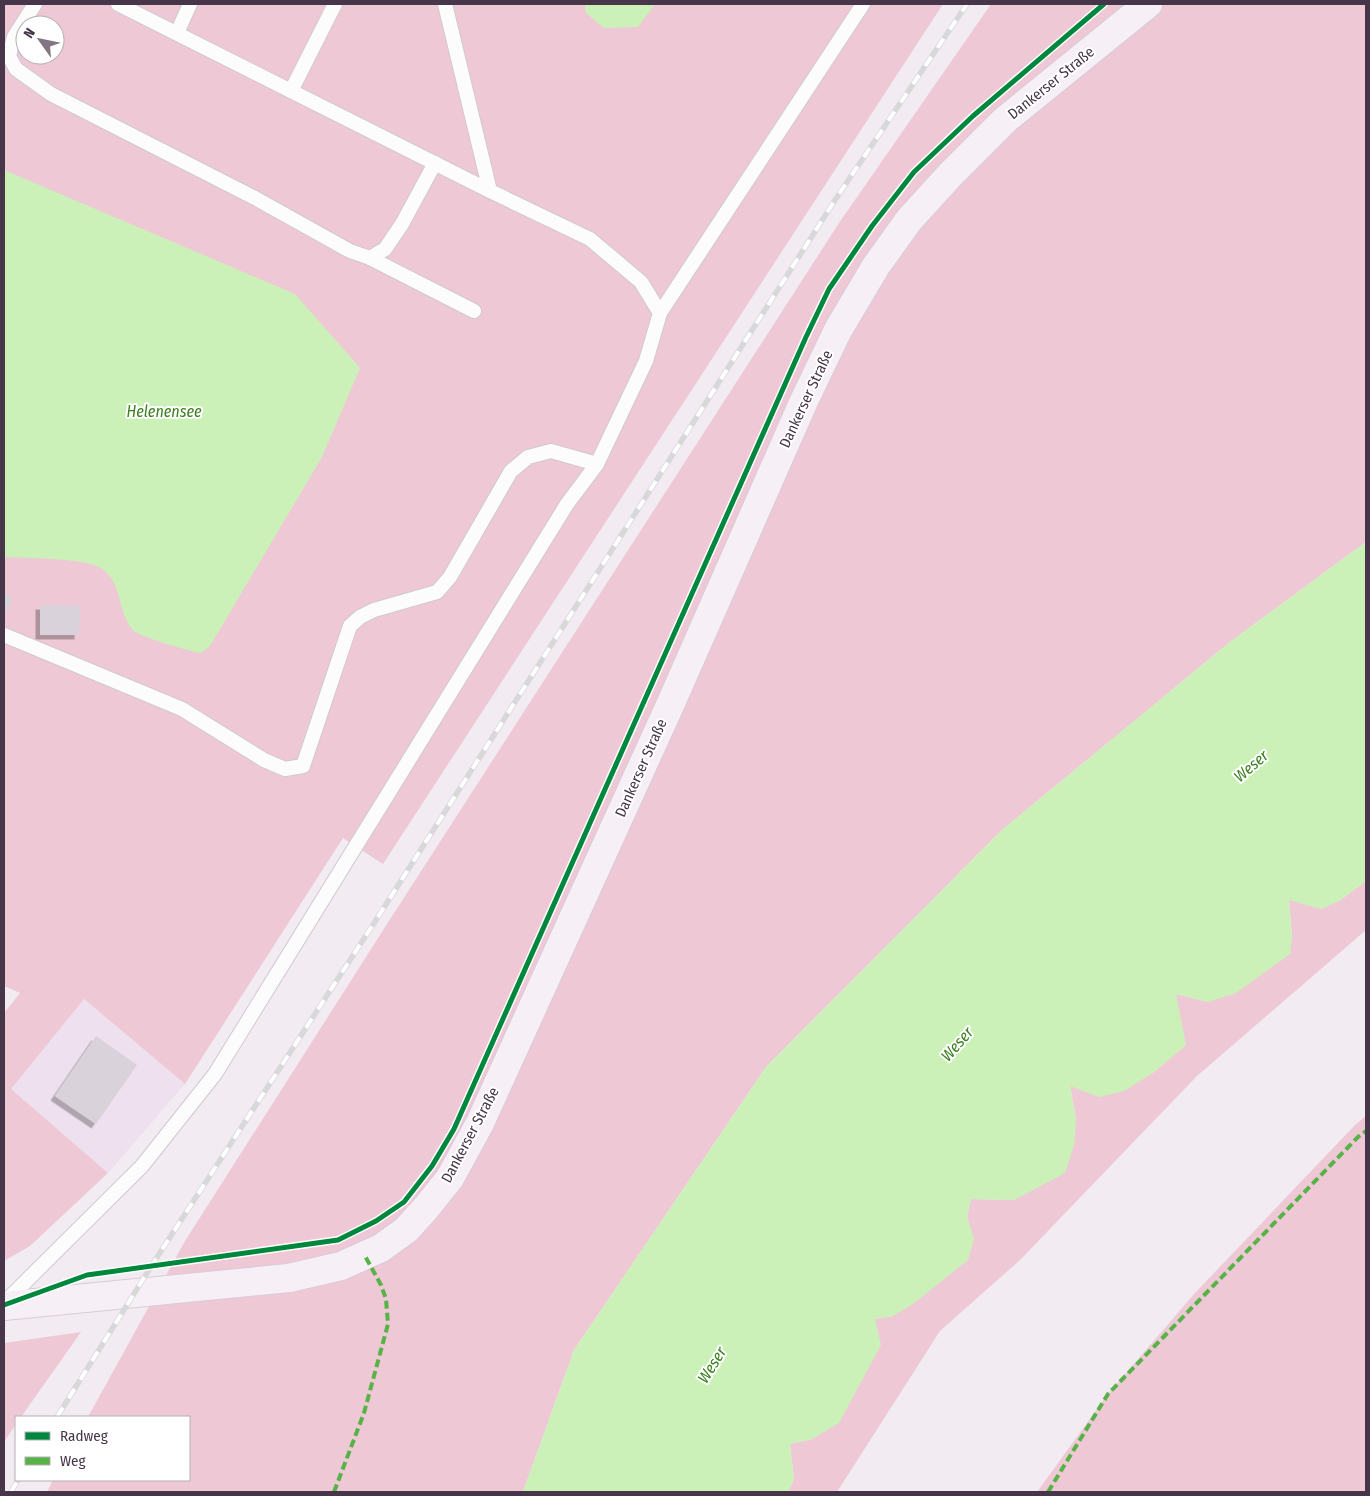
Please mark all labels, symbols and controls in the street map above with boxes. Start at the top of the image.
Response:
north arrow [15,15,65,65]
text: N [20,25,39,41]
street label: Dankerser Straße [1004,43,1098,123]
street label: Dankerser Straße [776,347,836,451]
water label: Helenensee [126,402,202,421]
street label: Dankerser Straße [611,716,671,820]
water label: Weser [1230,746,1272,786]
water label: Weser [937,1023,977,1065]
street label: Dankerser Straße [437,1084,503,1186]
water label: Weser [694,1343,731,1387]
legend [15,1416,190,1481]
text: Radweg [60,1427,108,1445]
text: Weg [60,1452,86,1470]

